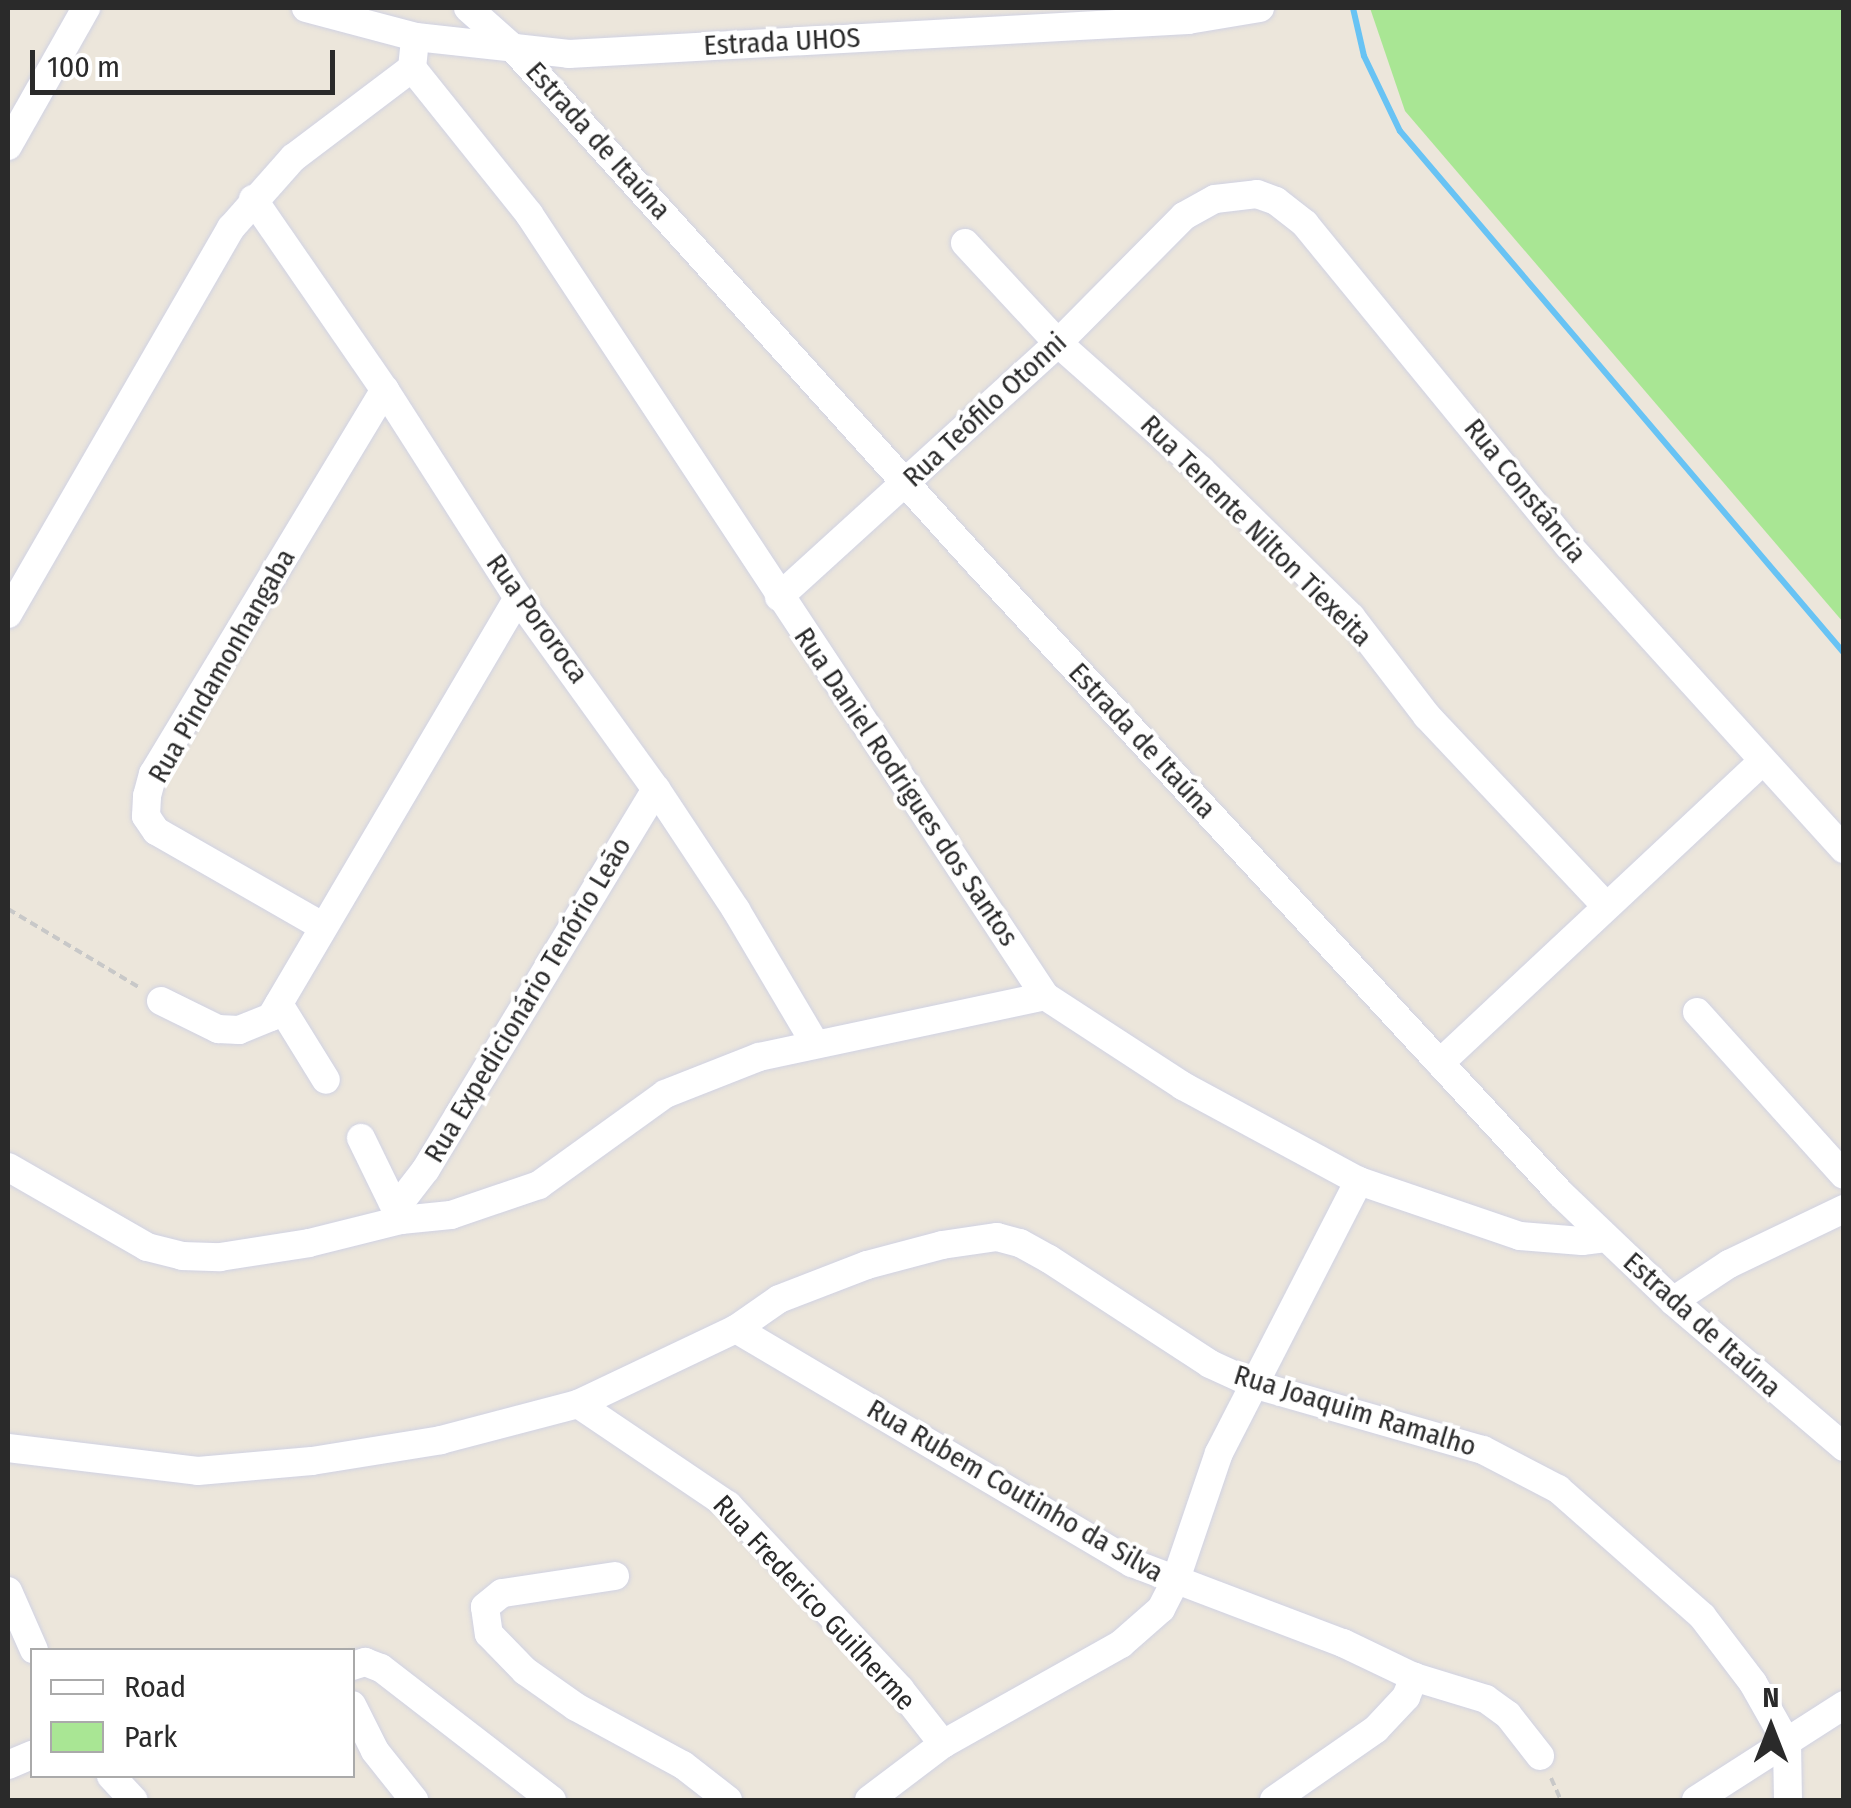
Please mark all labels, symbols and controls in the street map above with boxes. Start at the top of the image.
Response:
street label: Estrada UHOS [703,21,861,63]
scale bar [35,30,340,92]
text: 100 m [47,49,120,85]
street label: Estrada de Itaúna [518,55,678,227]
street label: Rua Teófilo Otonni [896,326,1074,494]
street label: Rua Tenente Nilton Tiexeita [1133,408,1379,654]
street label: Rua Constância [1457,412,1593,570]
street label: Rua Pindamonhangaba [141,543,303,789]
street label: Rua Pororoca [479,548,595,690]
street label: Rua Daniel Rodrigues dos Santos [787,621,1025,953]
street label: Estrada de Itaúna [1061,656,1223,826]
street label: Rua Expedicionário Tenório Leão [417,831,639,1169]
street label: Estrada de Itaúna [1616,1245,1788,1405]
street label: Rua Joaquim Ramalho [1230,1358,1480,1464]
street label: Rua Rubem Coutinho da Silva [861,1392,1169,1590]
street label: Rua Frederico Guilherme [706,1489,922,1717]
legend [30,1648,355,1778]
text: Road [124,1669,186,1705]
north arrow [1721,1678,1821,1778]
text: N [1763,1681,1779,1714]
text: Park [124,1719,177,1755]

